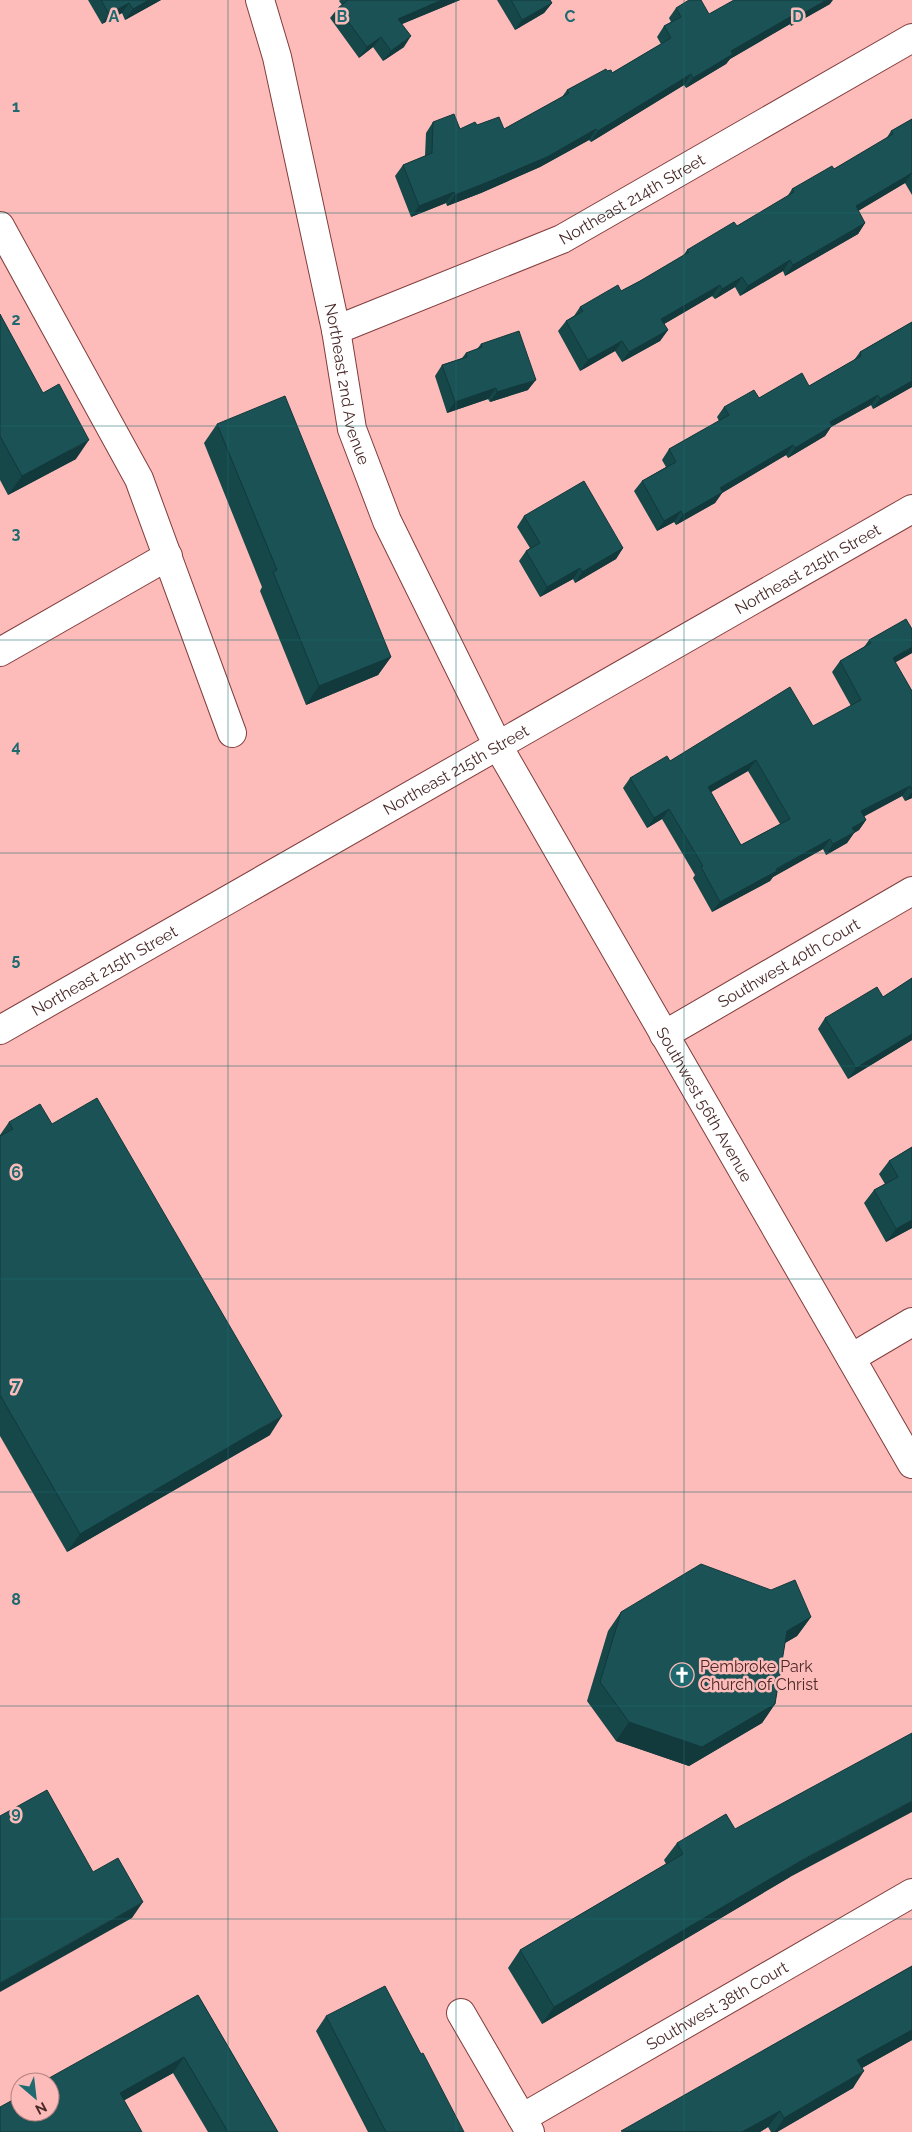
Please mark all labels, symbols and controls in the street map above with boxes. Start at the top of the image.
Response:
text: A [109,7,120,26]
text: B [337,7,348,26]
text: C [565,7,576,26]
text: D [792,7,804,26]
text: 1 [12,97,20,116]
street label: Northeast 214th Street [556,150,709,249]
street label: Northeast 2nd Avenue [320,302,374,467]
text: 2 [11,310,21,329]
street label: Northeast 215th Street [732,520,884,618]
text: 3 [12,524,21,543]
street label: Northeast 215th Street [380,721,533,819]
text: 4 [11,737,21,756]
street label: Southwest 40th Court [714,914,864,1012]
street label: Northeast 215th Street [28,922,181,1020]
text: 5 [12,950,21,969]
street label: Southwest 56th Avenue [652,1024,756,1185]
text: 6 [11,1163,21,1182]
text: 7 [12,1376,21,1395]
text: 8 [11,1590,21,1609]
place label: Pembroke Park Church of Christ [700,1657,819,1694]
church icon: Pembroke Park Church of Christ [669,1662,695,1688]
text: 9 [11,1803,21,1822]
street label: Southwest 38th Court [643,1957,792,2054]
north arrow [10,2072,60,2122]
text: N [33,2099,50,2118]

